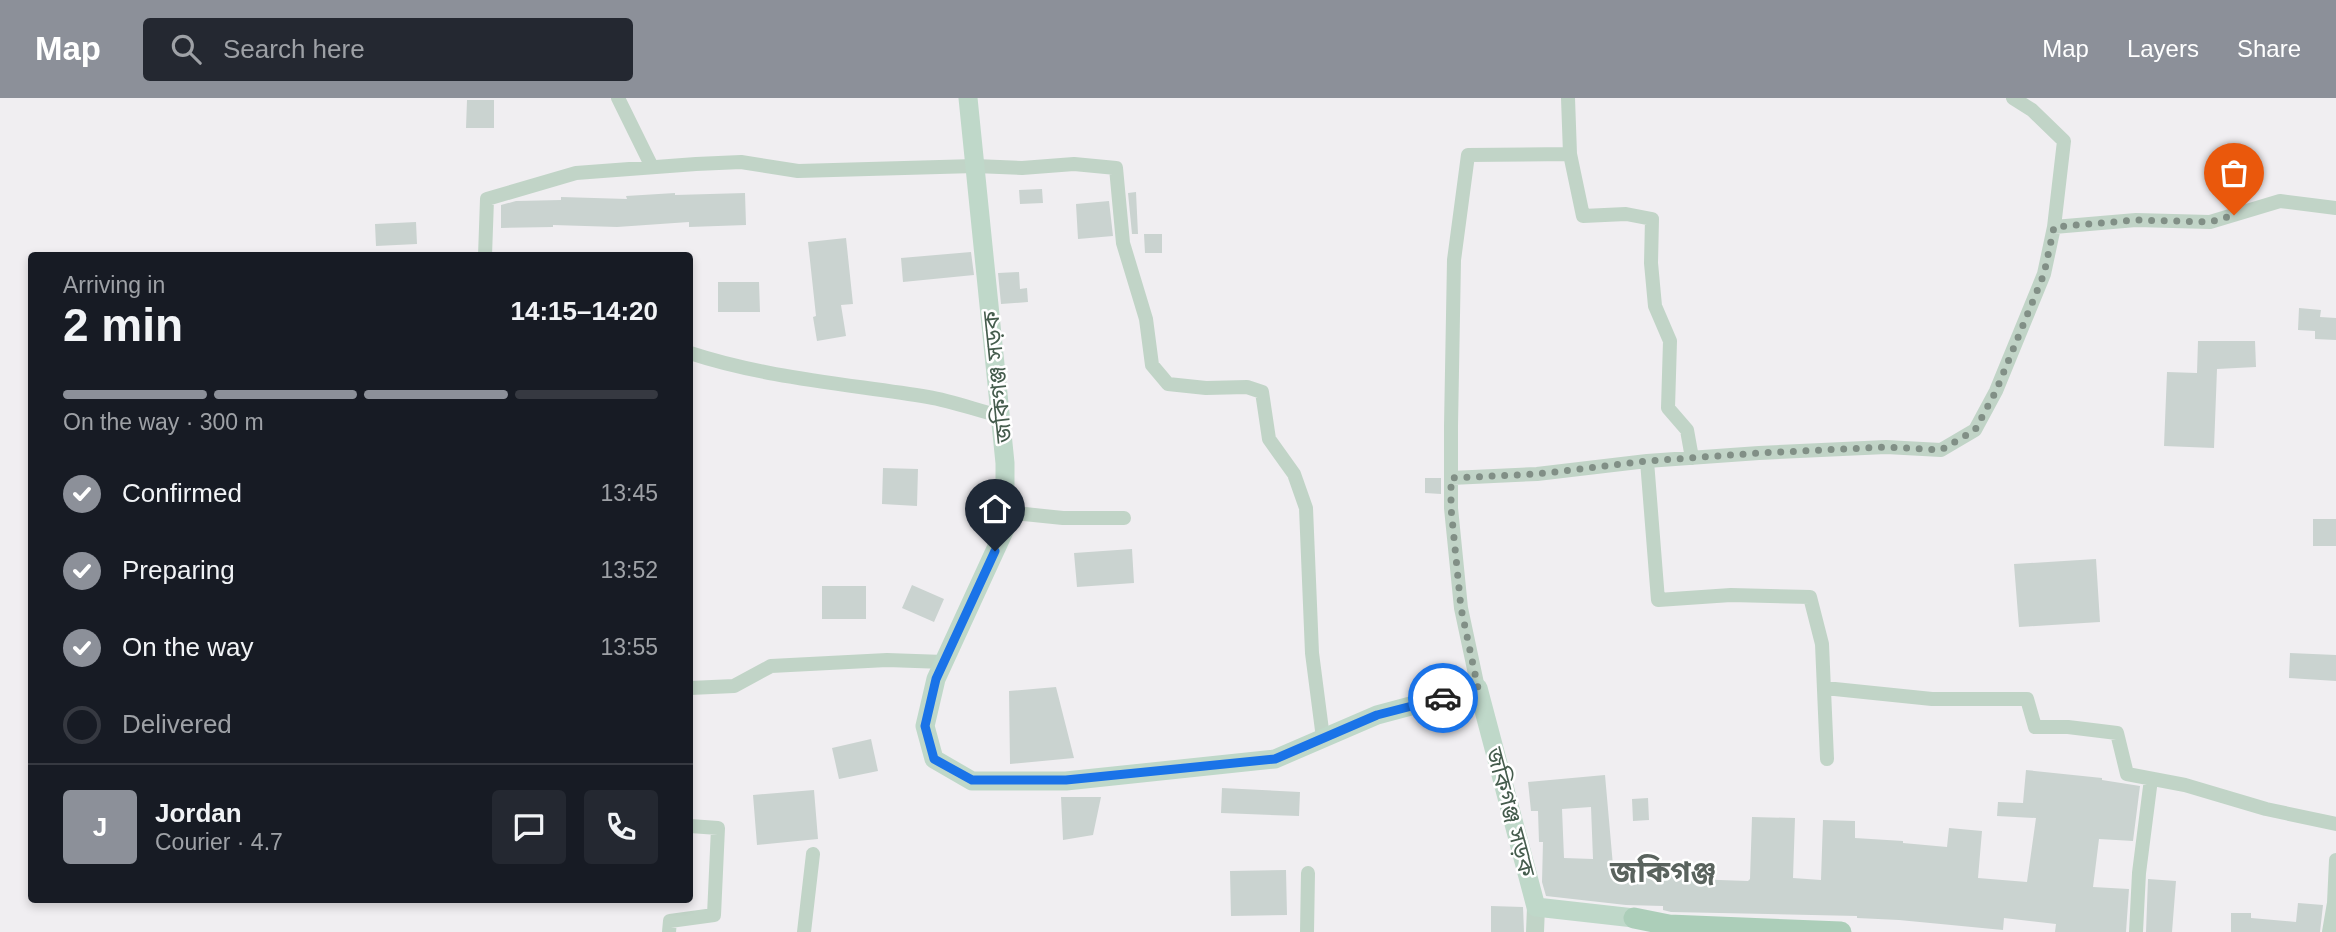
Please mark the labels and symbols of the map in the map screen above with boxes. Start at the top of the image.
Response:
pin [2204,143,2264,215]
street label: জকিগঞ্জ সড়ক [977,309,1017,445]
pin [965,479,1025,551]
courier [1408,663,1478,733]
street label: জকিগঞ্জ সড়ক [1481,744,1541,880]
district label: জকিগঞ্জ [1609,854,1716,888]

